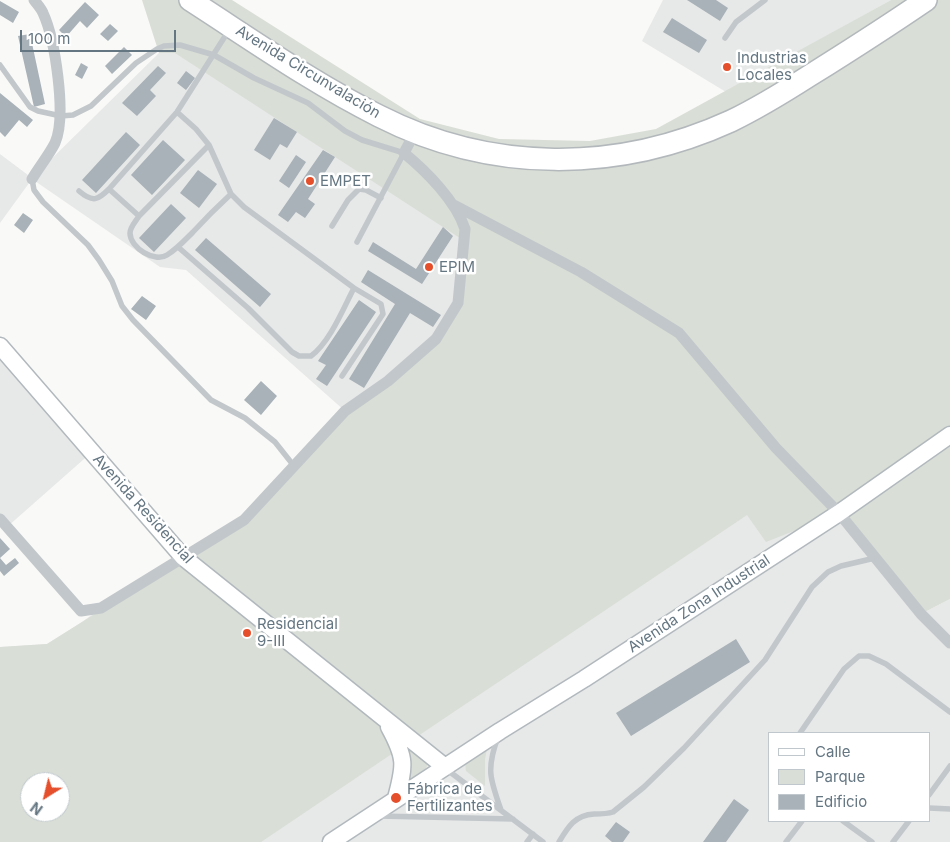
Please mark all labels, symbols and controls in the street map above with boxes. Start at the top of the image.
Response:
scale bar [22,20,179,52]
street label: Avenida Circunvalación [232,22,384,122]
text: 100 m [28,29,70,48]
place label: Industrias Locales [737,49,807,84]
marker: Industrias Locales [721,61,733,73]
place label: EMPET [320,172,371,190]
marker: EMPET [304,175,316,187]
place label: EPIM [439,258,475,276]
marker: EPIM [423,261,435,273]
street label: Avenida Residencial [89,450,197,568]
street label: Avenida Zona Industrial [625,551,773,657]
place label: Residencial 9-III [257,615,338,650]
marker: Residencial 9-III [241,627,253,639]
legend [768,732,930,822]
text: Calle [815,742,850,761]
text: Parque [815,767,865,786]
north arrow [20,772,70,822]
place label: Fábrica de Fertilizantes [407,780,493,815]
marker: Fábrica de Fertilizantes [389,791,403,805]
text: Edificio [815,792,867,811]
text: N [27,799,46,819]

